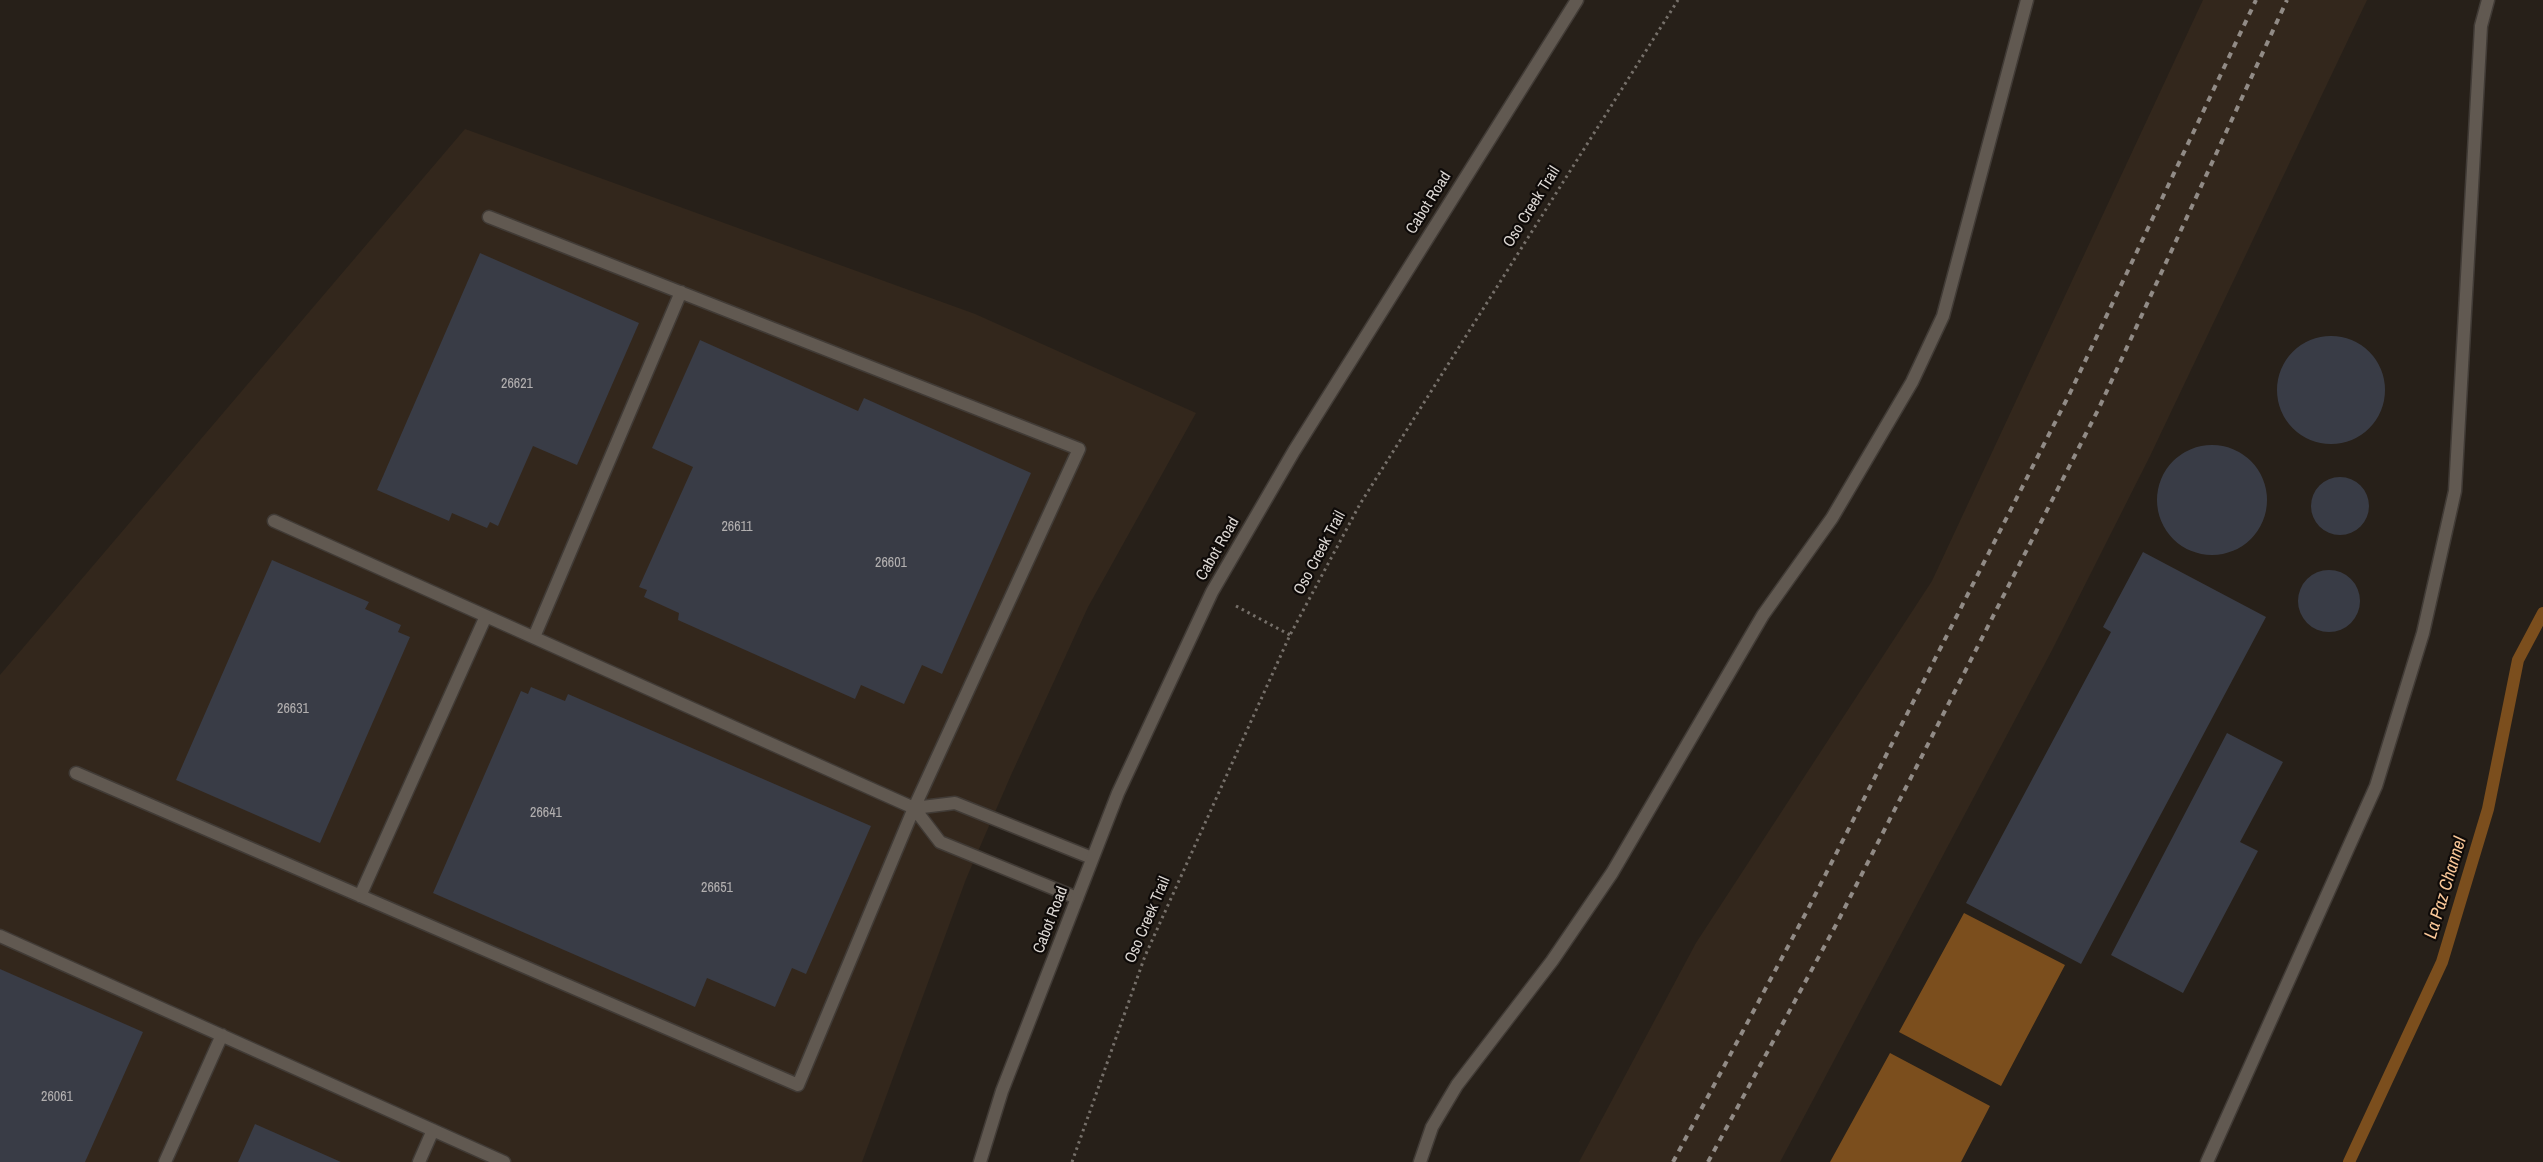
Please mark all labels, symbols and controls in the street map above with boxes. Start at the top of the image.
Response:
street label: Oso Creek Trail [1499,163,1565,251]
street label: Cabot Road [1402,168,1456,238]
house number: 26621 [501,376,533,392]
street label: Oso Creek Trail [1290,508,1350,598]
street label: Cabot Road [1192,514,1244,584]
house number: 26611 [721,519,753,535]
house number: 26601 [875,555,907,571]
house number: 26631 [277,701,309,717]
house number: 26641 [530,805,562,821]
water label: La Paz Channel [2420,835,2472,941]
street label: Oso Creek Trail [1121,874,1175,966]
house number: 26651 [701,880,733,896]
street label: Cabot Road [1029,884,1073,956]
house number: 26061 [41,1089,73,1105]

